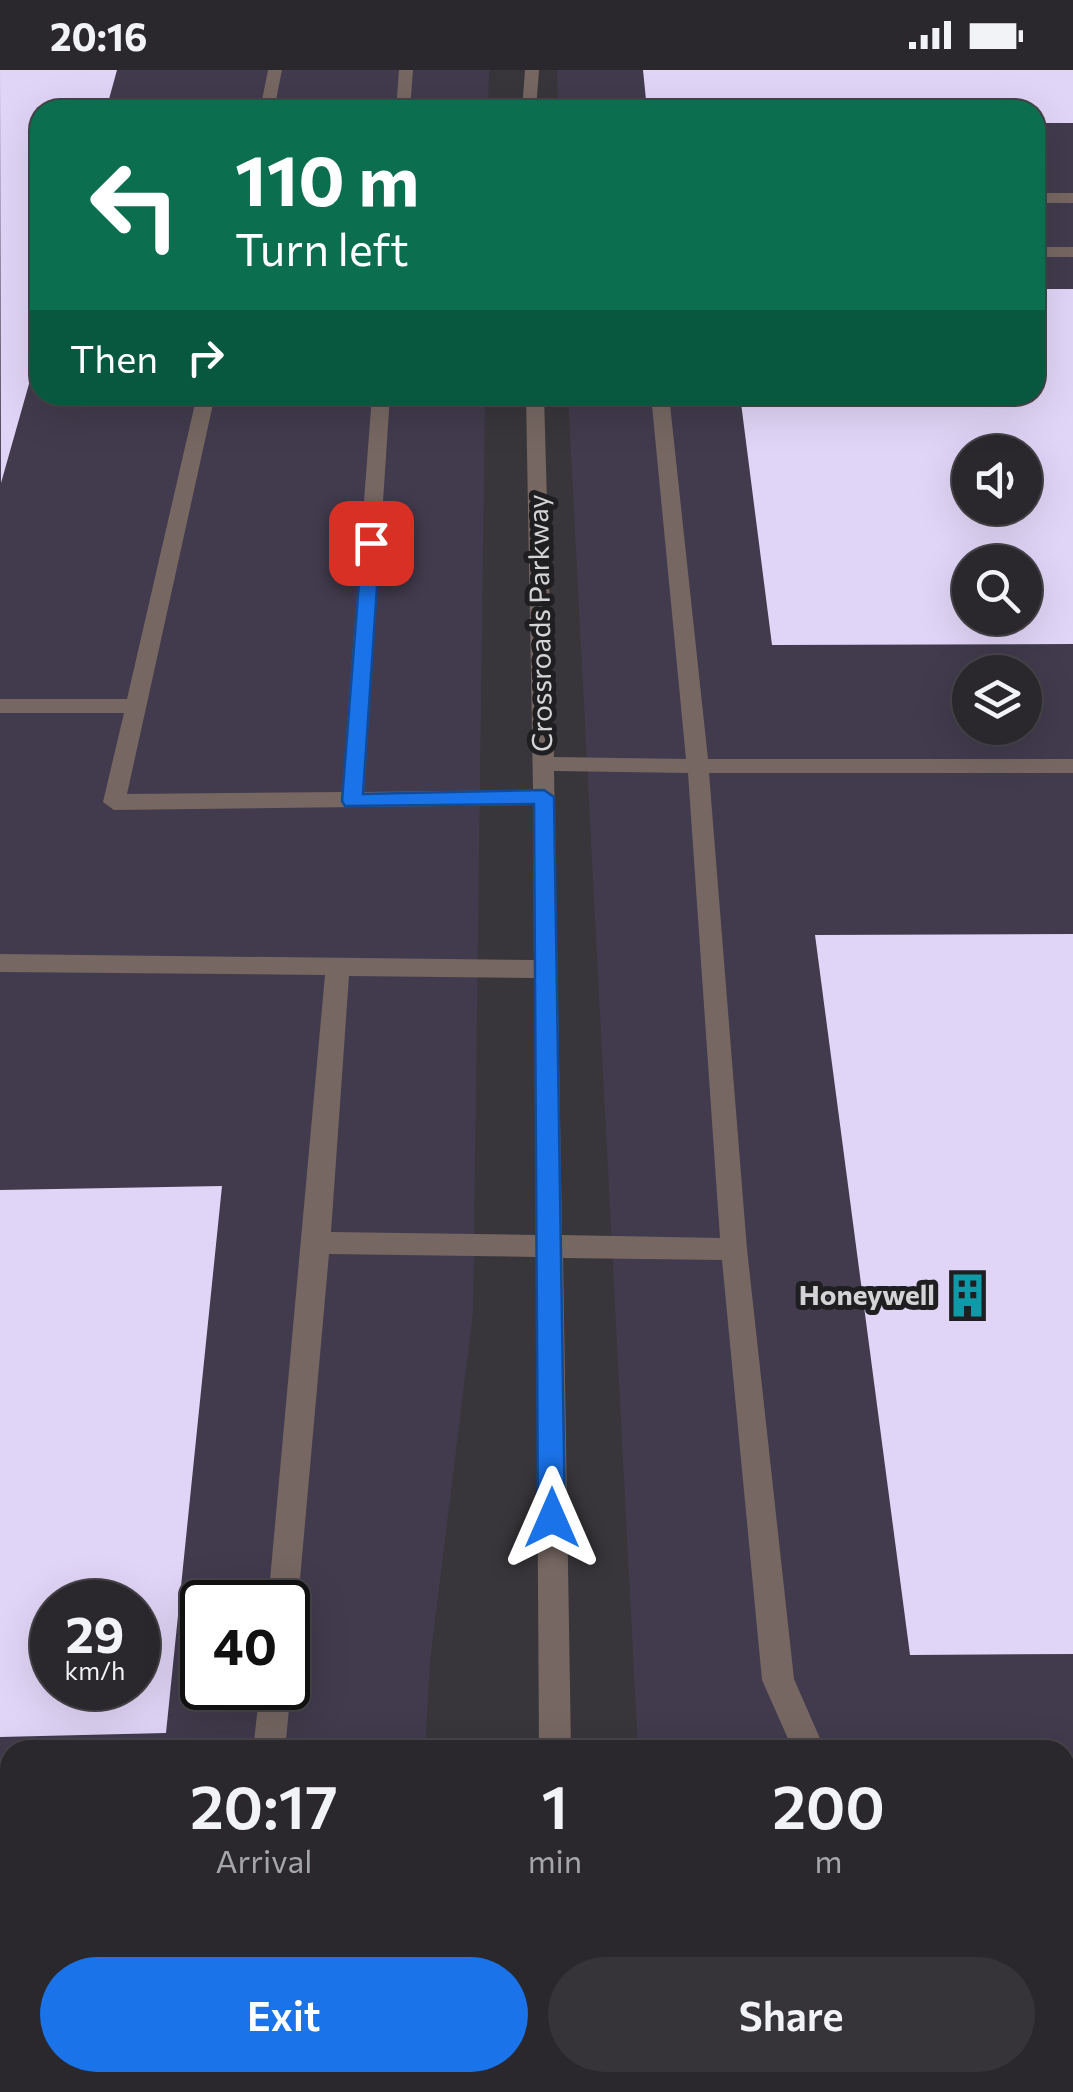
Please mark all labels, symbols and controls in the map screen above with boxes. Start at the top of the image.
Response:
text: 20:16 [50,12,147,59]
text: 110 m [235,135,419,220]
icon: left [70,140,200,270]
text: Turn left [235,220,409,275]
icon: right [178,330,233,385]
text: Then [70,334,158,381]
map controls [952,435,1042,745]
button: sound [952,435,1042,525]
street label: Crossroads Parkway [520,494,558,752]
pin [329,501,414,586]
icon: arrive [344,516,399,571]
button: search [952,545,1042,635]
button: layers [952,655,1042,745]
building icon: Honeywell [944,1271,992,1319]
place label: Honeywell [799,1277,935,1311]
position arrow [500,1466,604,1570]
speed limit sign: 40 [180,1580,310,1710]
text: 29 [65,1602,124,1663]
text: km/h [65,1655,125,1685]
text: 20:17 [190,1768,338,1841]
text: 1 [542,1768,568,1841]
text: 200 [772,1768,885,1841]
text: Arrival [215,1840,312,1880]
text: min [528,1840,582,1880]
text: m [815,1840,843,1880]
button: Exit [40,1957,528,2072]
button: Share [548,1957,1035,2072]

